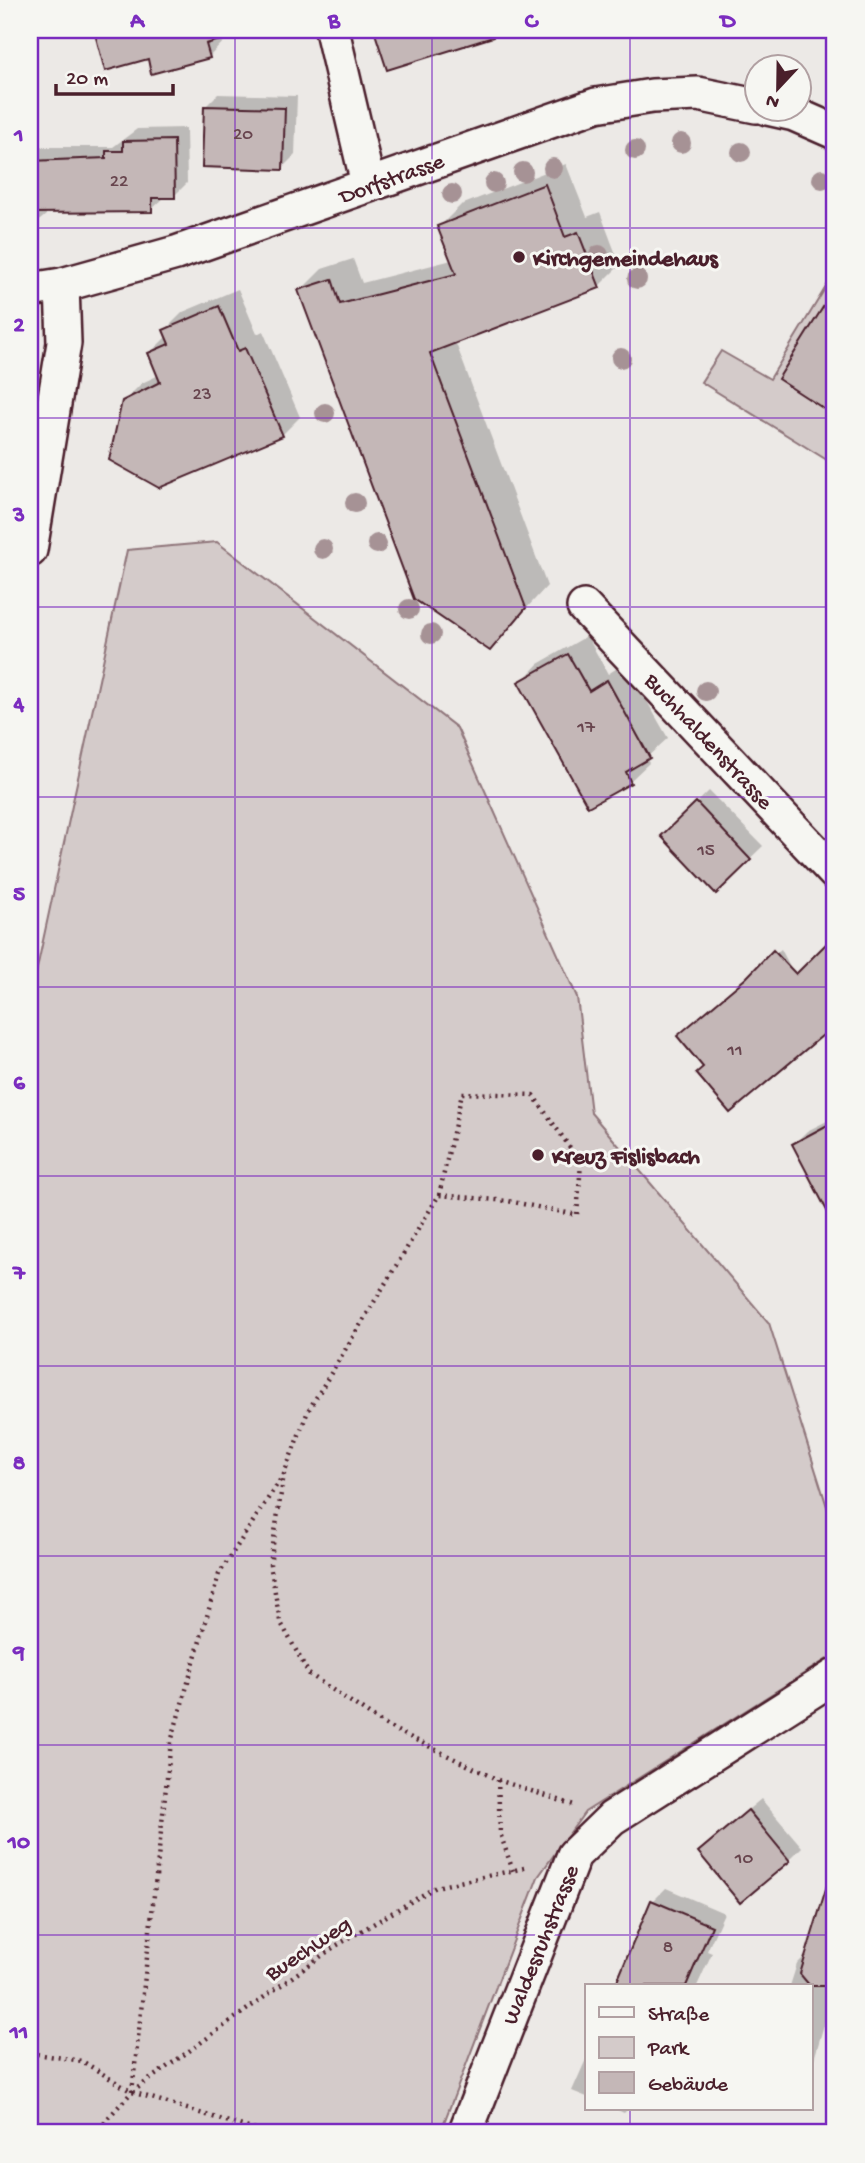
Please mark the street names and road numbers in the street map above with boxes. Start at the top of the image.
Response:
street label: Dorfstrasse [334,148,449,212]
street label: Buchhaldenstrasse [637,668,778,817]
street label: Waldesruhstrasse [498,1860,587,2029]
street label: Buechweg [260,1911,357,1989]

